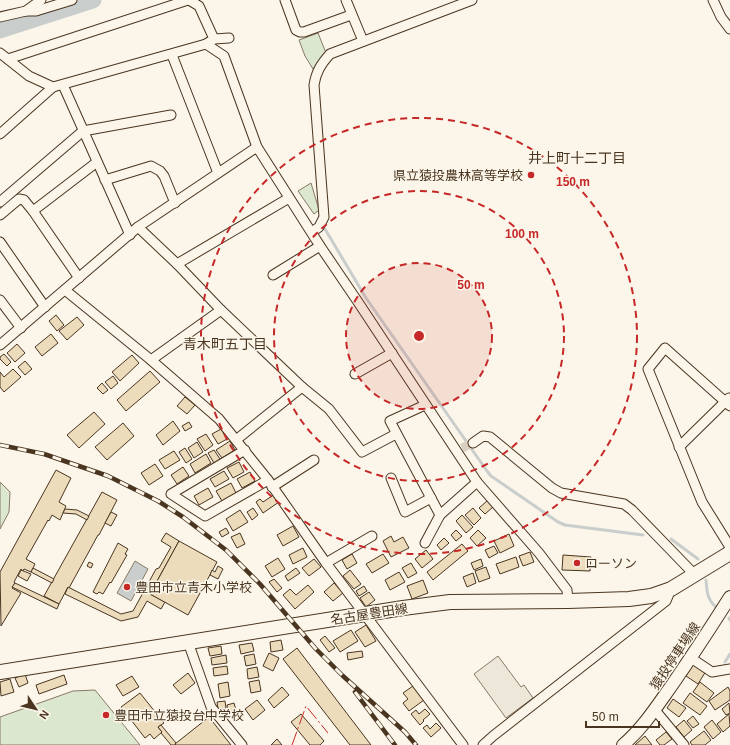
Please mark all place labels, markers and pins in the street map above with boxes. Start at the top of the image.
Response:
place label: 県立猿投農林高等学校 [393,168,523,183]
marker: 県立猿投農林高等学校 [526,170,536,180]
centre of rings [412,329,426,343]
place label: ローソン [585,556,637,571]
marker: ローソン [572,558,582,568]
place label: 豊田市立青木小学校 [135,580,252,595]
marker: 豊田市立青木小学校 [122,582,132,592]
place label: 豊田市立猿投台中学校 [114,708,244,723]
marker: 豊田市立猿投台中学校 [101,710,111,720]

